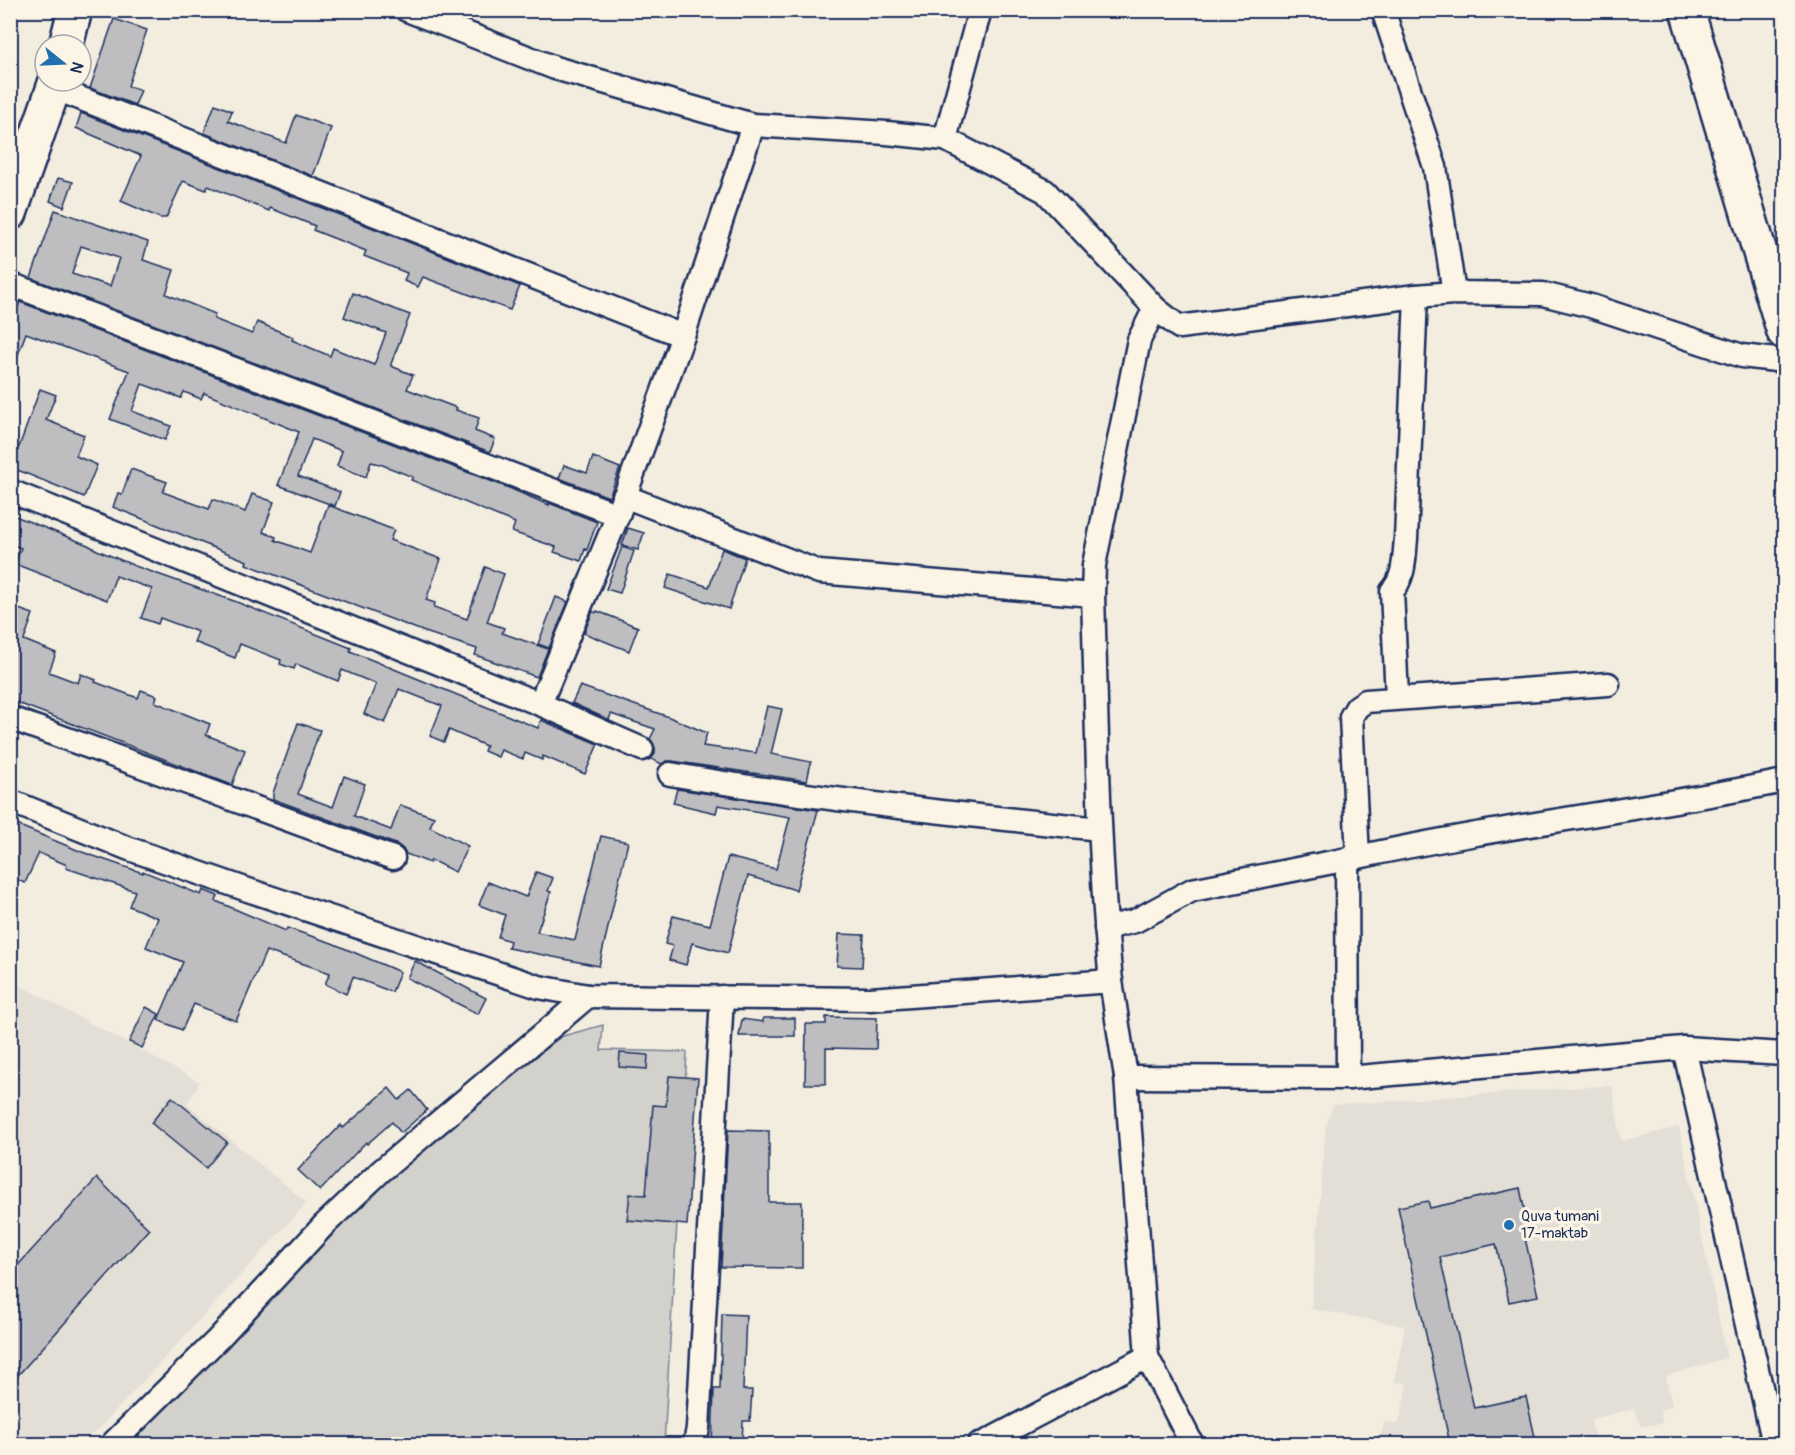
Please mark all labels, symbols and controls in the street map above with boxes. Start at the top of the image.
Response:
north arrow [33,33,93,93]
text: N [65,59,87,76]
place label: Quva tumani 17-maktab [1521,1207,1599,1243]
marker: Quva tumani 17-maktab [1502,1218,1516,1232]

